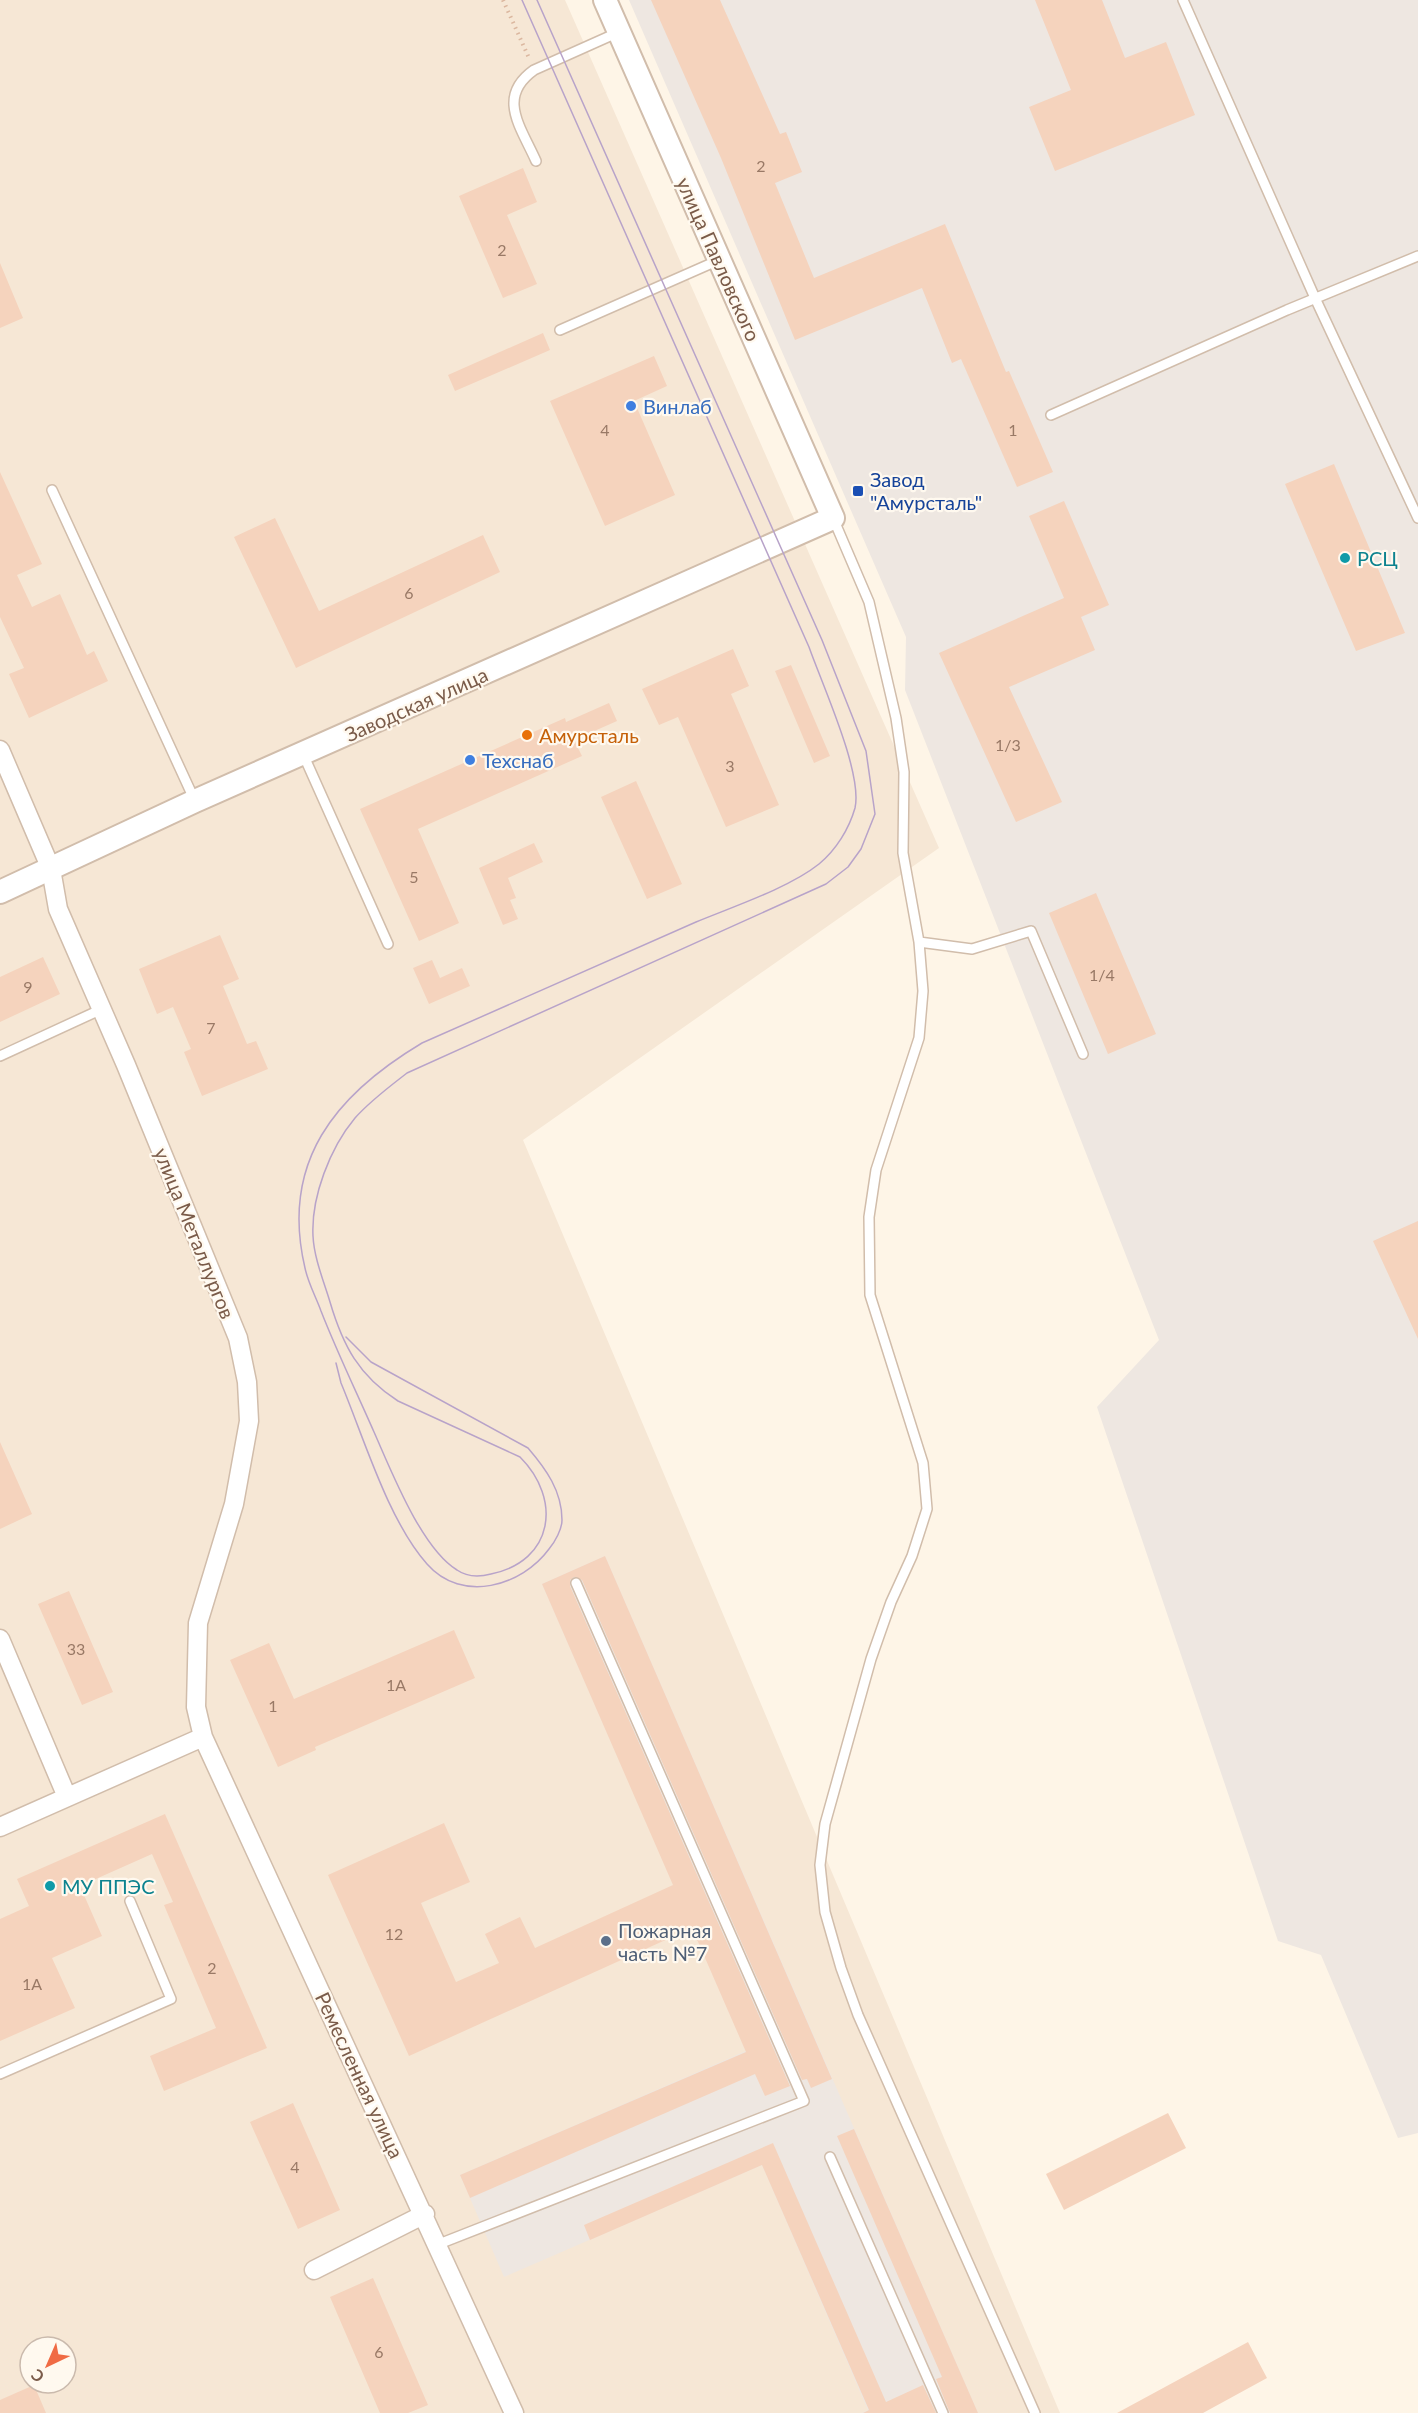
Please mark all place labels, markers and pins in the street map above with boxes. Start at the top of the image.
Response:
place label: Винлаб [643,394,712,418]
marker: Винлаб [624,399,638,413]
place label: Завод "Амурсталь" [870,467,982,514]
marker: Завод "Амурсталь" [851,484,865,498]
place label: РСЦ [1357,546,1398,570]
marker: РСЦ [1338,551,1352,565]
place label: Амурсталь [539,723,639,747]
marker: Амурсталь [520,728,534,742]
place label: Техснаб [482,748,554,772]
marker: Техснаб [463,753,477,767]
place label: МУ ППЭС [62,1874,155,1898]
marker: МУ ППЭС [43,1879,57,1893]
place label: Пожарная часть №7 [618,1918,711,1965]
marker: Пожарная часть №7 [599,1934,613,1948]

